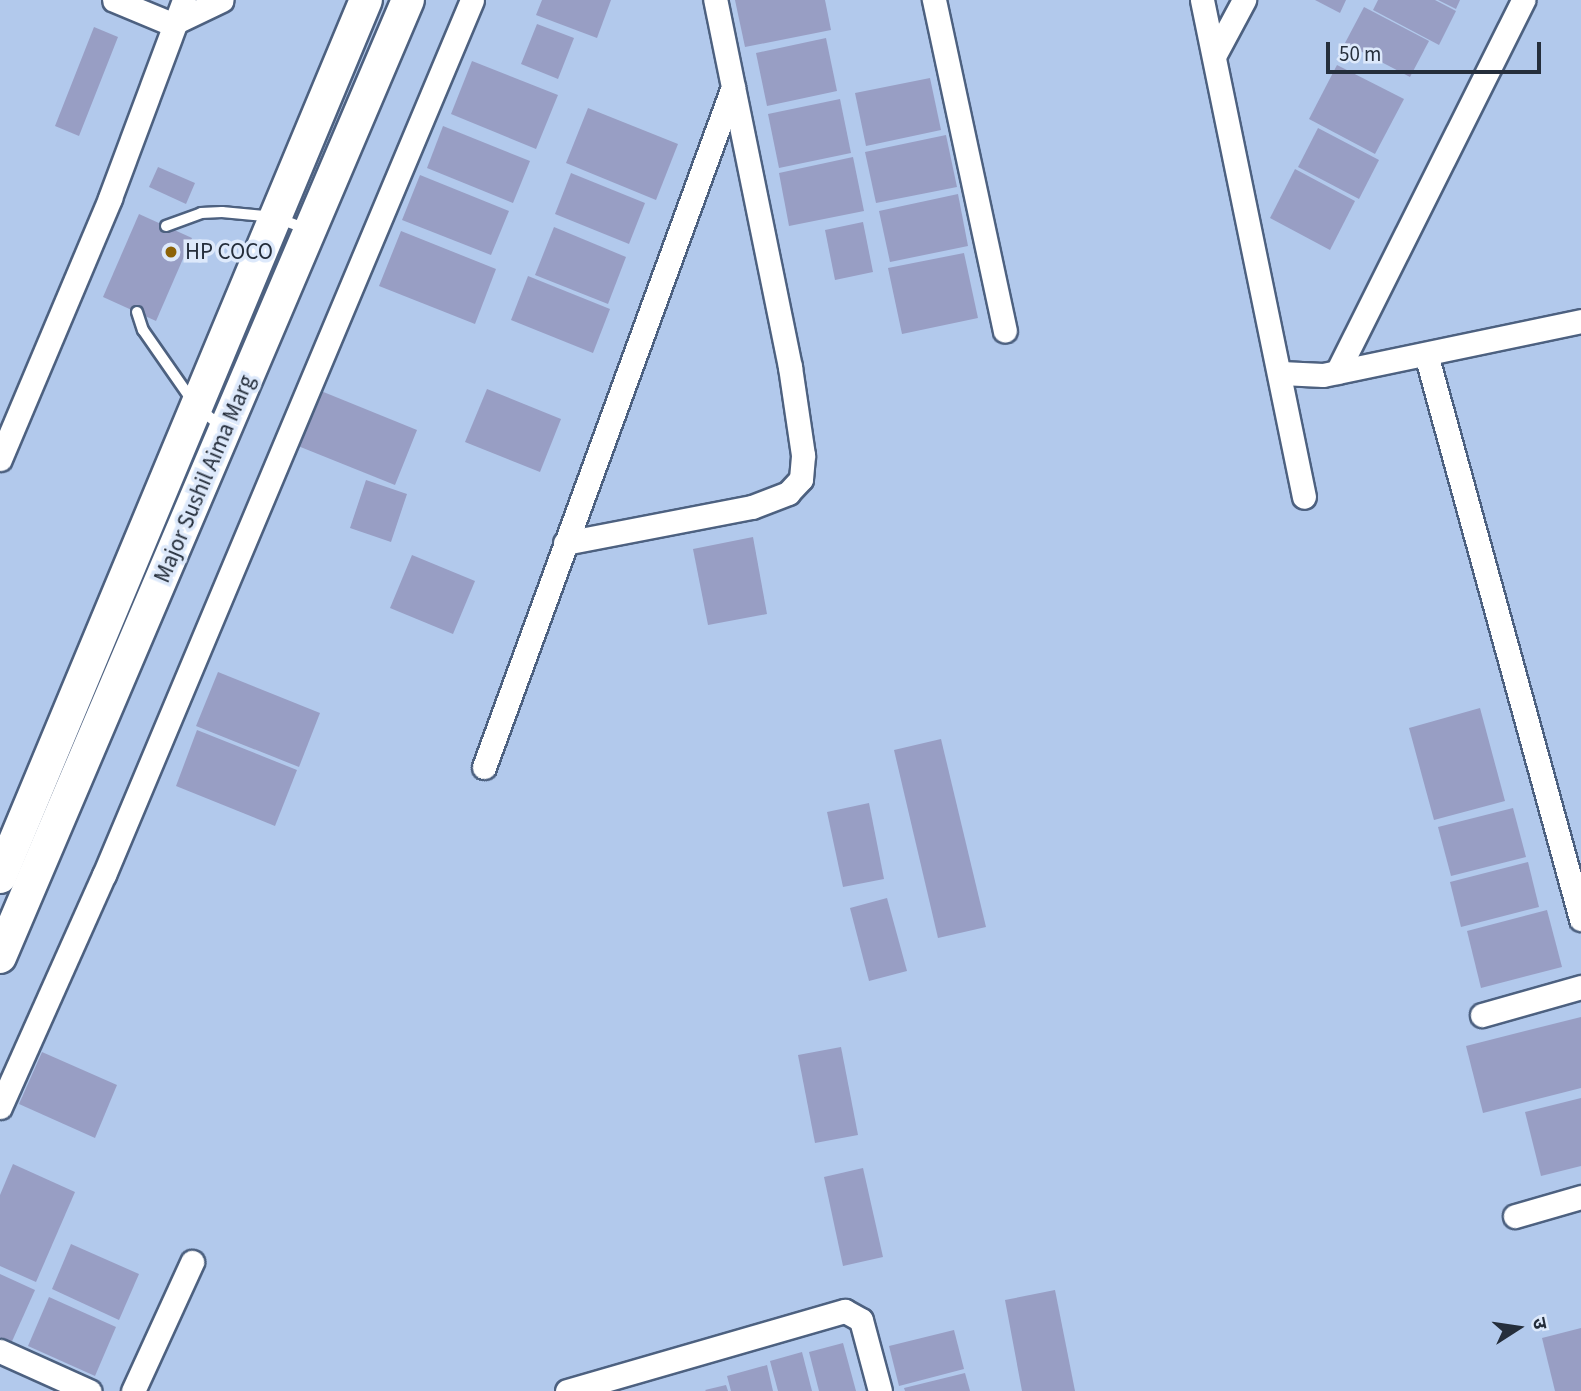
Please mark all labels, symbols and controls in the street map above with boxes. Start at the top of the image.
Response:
scale bar [1329,28,1544,72]
text: 50 m [1339,39,1381,69]
place label: HP COCO [185,238,273,266]
marker: HP COCO [163,244,179,260]
street label: Major Sushil Aima Marg [149,371,261,587]
north arrow [1483,1293,1553,1363]
text: उ [1525,1315,1553,1332]

